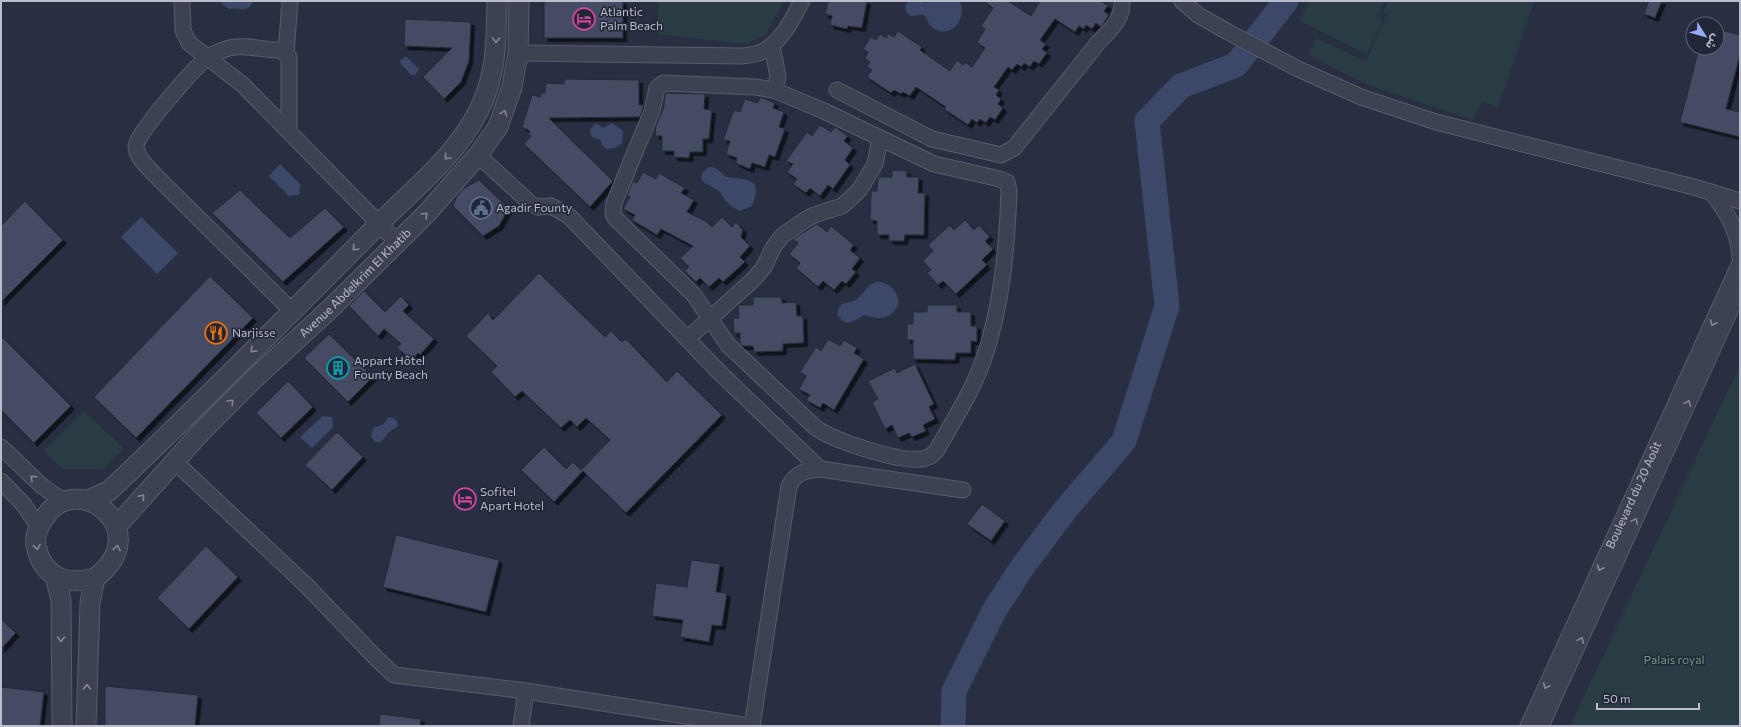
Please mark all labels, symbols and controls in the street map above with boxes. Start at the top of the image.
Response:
place label: Atlantic Palm Beach [600,4,663,32]
hotel icon: Atlantic Palm Beach [571,6,597,32]
north arrow [1685,16,1725,56]
text: ش [1703,32,1723,52]
one-way arrow [492,37,500,43]
one-way arrow [499,109,507,116]
one-way arrow [444,152,452,160]
public building icon: Agadir Founty [468,195,494,221]
place label: Agadir Founty [496,200,572,214]
one-way arrow [420,212,428,220]
street label: Avenue Abdelkrim El Khatib [296,225,413,340]
one-way arrow [352,243,359,251]
one-way arrow [1709,319,1717,326]
restaurant icon: Narjisse [203,320,229,346]
place label: Narjisse [232,325,276,339]
one-way arrow [250,345,258,353]
place label: Appart Hôtel Founty Beach [354,353,428,381]
building icon: Appart Hôtel Founty Beach [325,355,351,381]
one-way arrow [226,399,234,407]
one-way arrow [1683,400,1691,407]
street label: Boulevard du 20 Août [1602,439,1664,551]
one-way arrow [30,475,38,483]
place label: Sofitel Apart Hotel [480,484,544,512]
hotel icon: Sofitel Apart Hotel [452,486,478,512]
one-way arrow [137,495,144,502]
one-way arrow [1630,518,1638,525]
one-way arrow [32,544,40,550]
one-way arrow [113,545,121,551]
one-way arrow [1597,564,1605,572]
one-way arrow [57,636,65,642]
one-way arrow [1576,636,1584,644]
park label: Palais royal [1644,652,1704,666]
one-way arrow [1543,682,1551,690]
one-way arrow [83,684,91,690]
scale bar [1597,685,1699,711]
text: 50 m [1603,691,1631,705]

